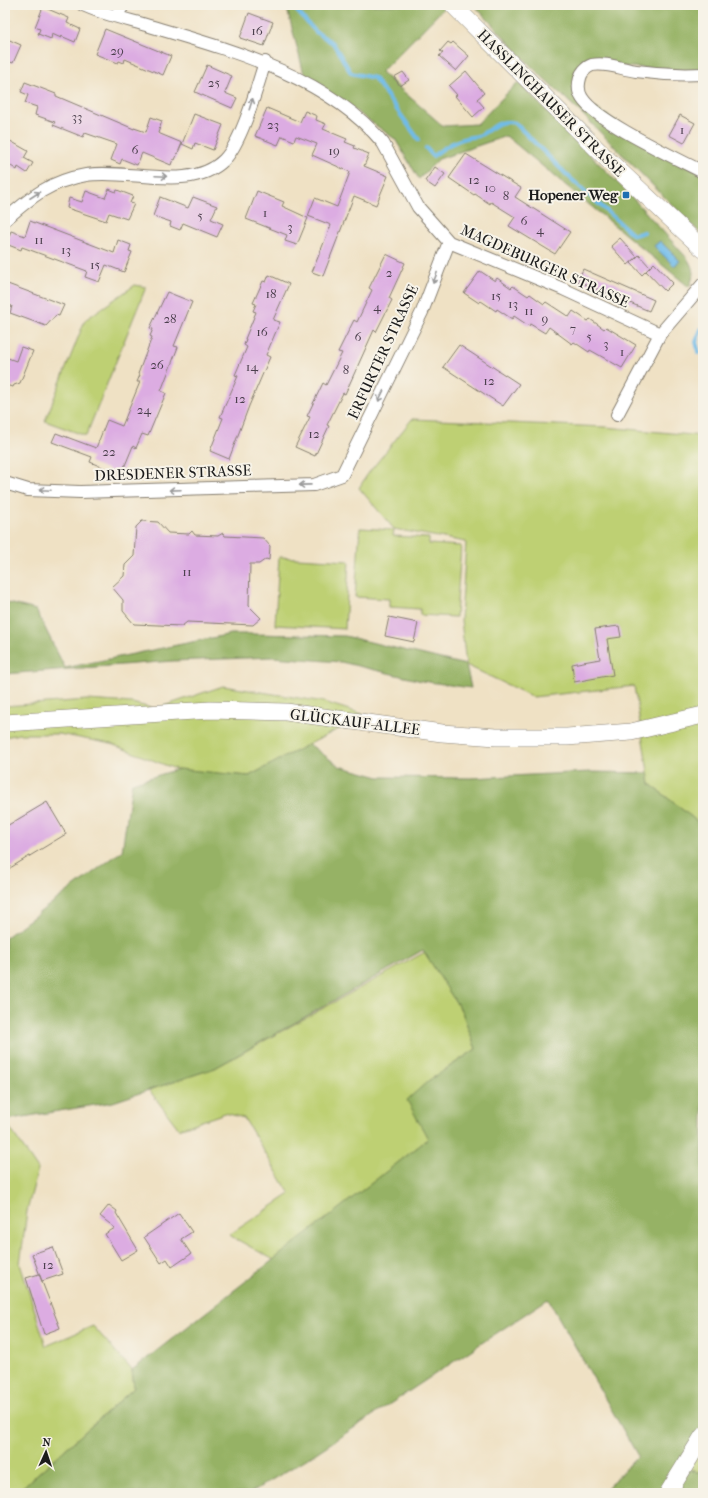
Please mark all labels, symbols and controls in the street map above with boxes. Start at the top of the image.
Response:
house number: 16 [251,23,264,38]
street label: HASSLINGHAUSER STRASSE [474,26,628,180]
house number: 29 [110,43,124,58]
house number: 25 [208,75,221,90]
one-way arrow [248,98,255,111]
house number: 33 [72,109,82,124]
house number: 23 [267,117,279,132]
house number: 1 [680,122,684,137]
house number: 6 [131,142,139,157]
house number: 19 [328,143,340,158]
house number: 12 [468,172,480,187]
one-way arrow [154,173,167,180]
house number: 10 [484,180,496,195]
place label: Hopener Weg [528,186,619,204]
house number: 8 [503,188,509,203]
marker: Hopener Weg [621,190,631,200]
one-way arrow [29,191,40,199]
house number: 1 [263,205,267,220]
house number: 5 [197,208,203,223]
house number: 6 [520,213,528,228]
house number: 3 [287,219,293,234]
street label: MAGDEBURGER STRASSE [458,221,632,311]
house number: 4 [536,222,544,237]
house number: 11 [34,232,44,247]
house number: 13 [61,242,71,257]
house number: 15 [90,257,100,272]
house number: 2 [386,265,393,280]
one-way arrow [431,272,439,284]
street label: ERFURTER STRASSE [344,282,422,422]
house number: 18 [265,286,277,301]
house number: 15 [491,288,501,303]
house number: 13 [508,296,518,311]
house number: 4 [373,299,381,314]
house number: 11 [524,303,534,318]
house number: 28 [163,311,177,326]
house number: 9 [542,311,549,326]
house number: 7 [570,321,576,336]
house number: 16 [256,324,269,339]
house number: 6 [354,329,362,344]
house number: 5 [586,329,592,344]
house number: 3 [603,336,609,351]
house number: 1 [620,344,624,359]
house number: 26 [150,357,165,372]
house number: 14 [246,359,258,374]
house number: 8 [343,362,349,377]
house number: 12 [483,373,495,388]
one-way arrow [377,390,384,402]
house number: 12 [234,391,246,406]
house number: 24 [137,402,152,417]
house number: 12 [308,426,320,441]
house number: 22 [102,444,116,459]
street label: DRESDENER STRASSE [94,461,252,485]
one-way arrow [299,481,312,489]
one-way arrow [169,486,182,493]
one-way arrow [39,487,52,494]
house number: 11 [182,564,192,579]
street label: GLÜCKAUF-ALLEE [289,705,421,739]
house number: 12 [42,1257,54,1272]
north arrow [26,1432,66,1472]
text: N [42,1436,52,1449]

